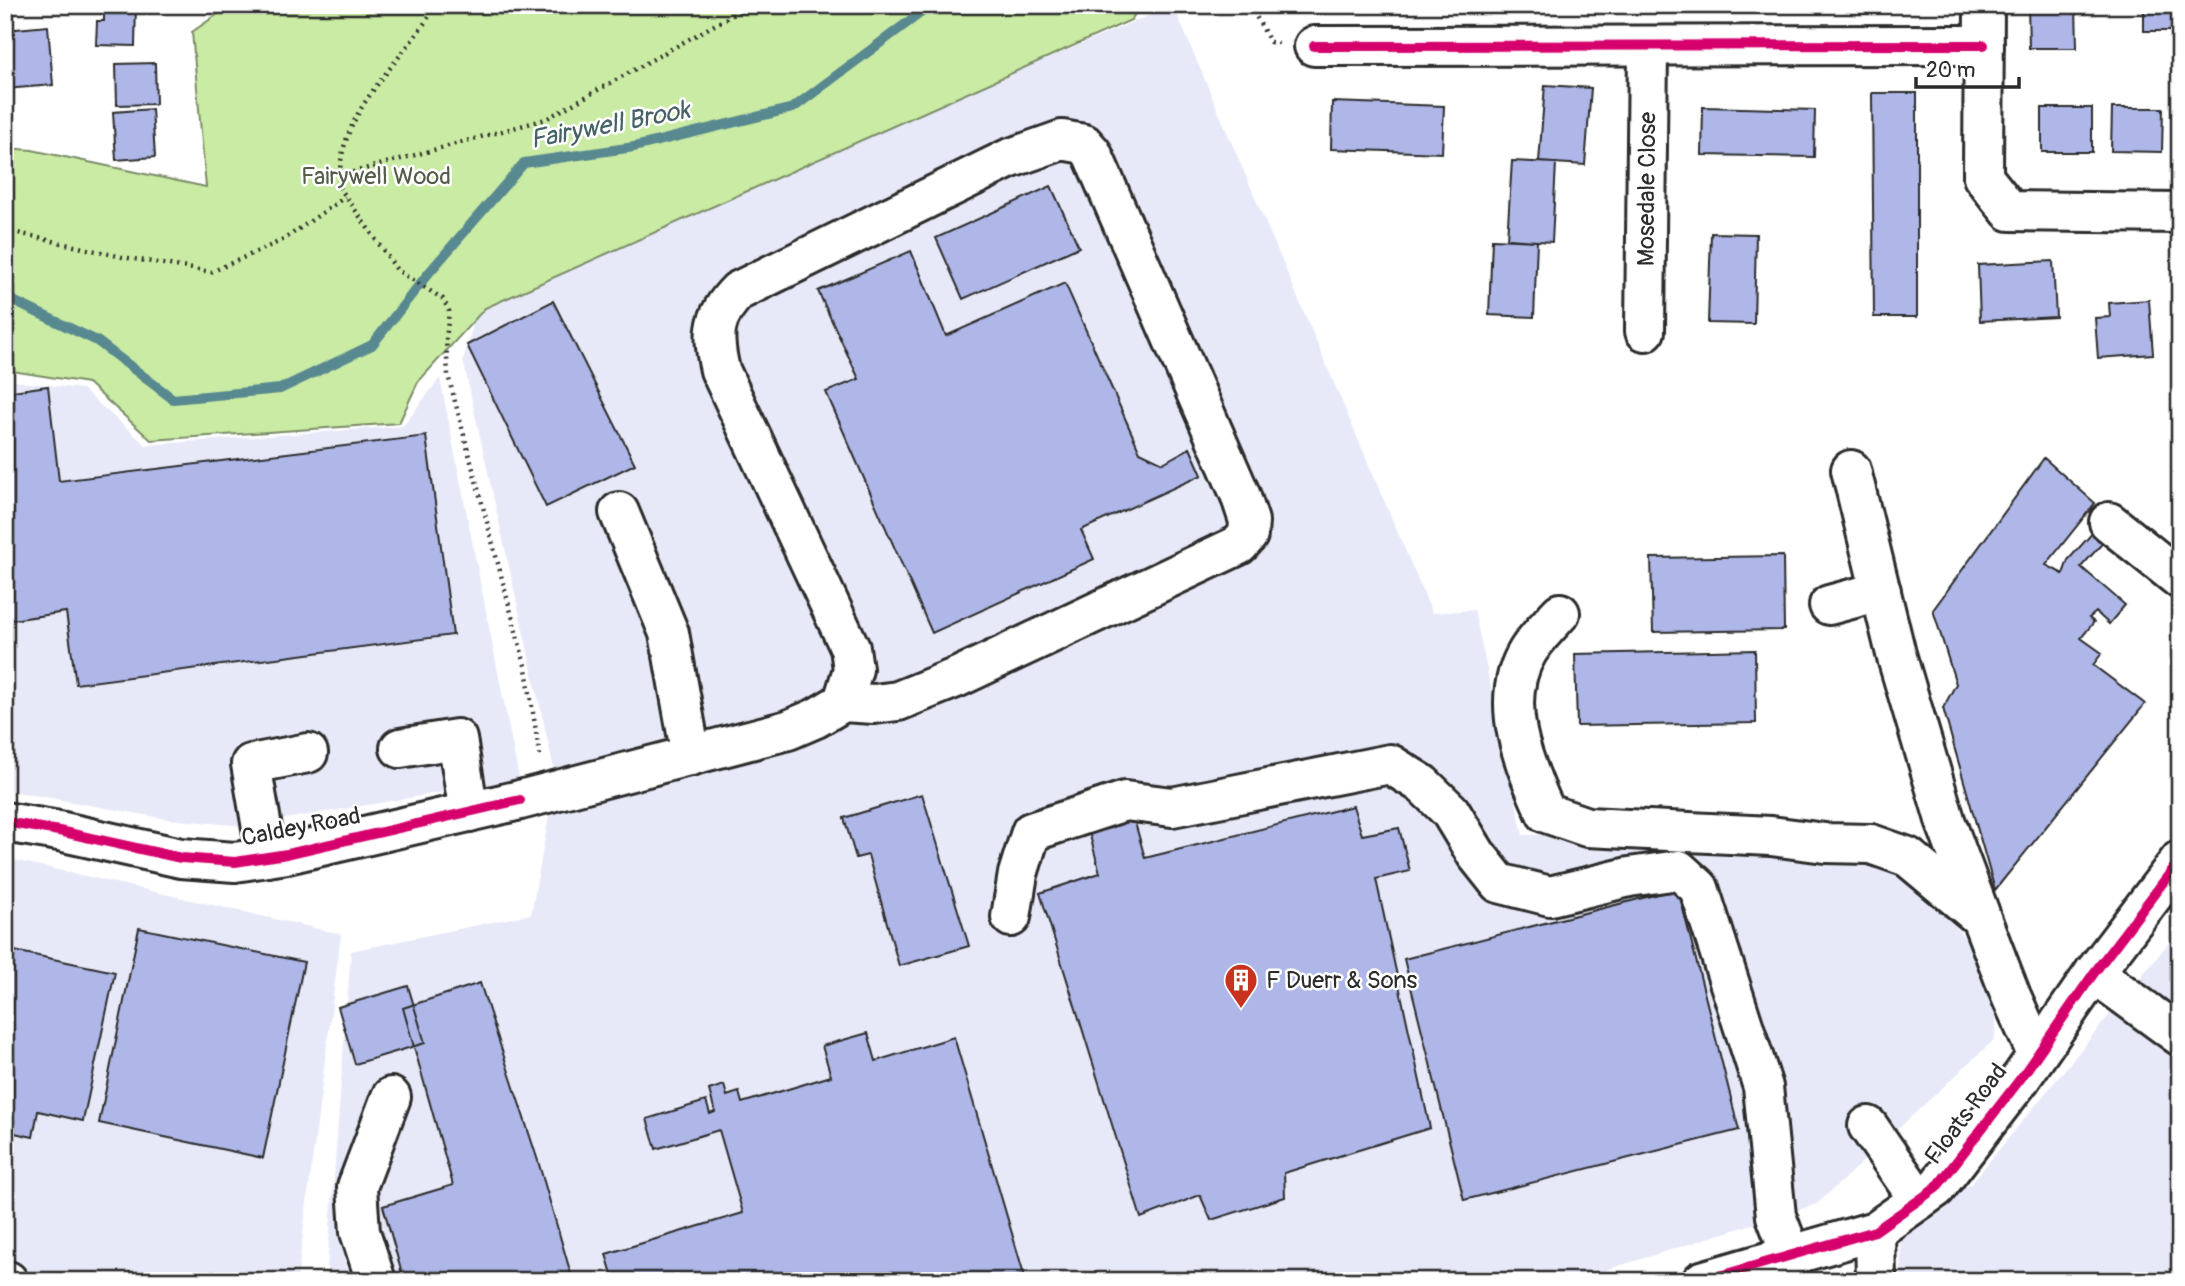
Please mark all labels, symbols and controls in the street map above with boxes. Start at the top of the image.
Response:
scale bar [1916,46,2019,90]
text: 20 m [1926,57,1975,84]
water label: Fairywell Brook [528,93,695,156]
street label: Mosedale Close [1631,111,1662,266]
park label: Fairywell Wood [301,162,451,191]
street label: Caldey Road [239,801,363,853]
building icon: F Duerr & Sons [1222,961,1260,1010]
place label: F Duerr & Sons [1266,966,1417,995]
street label: Floats Road [1919,1058,2013,1170]

